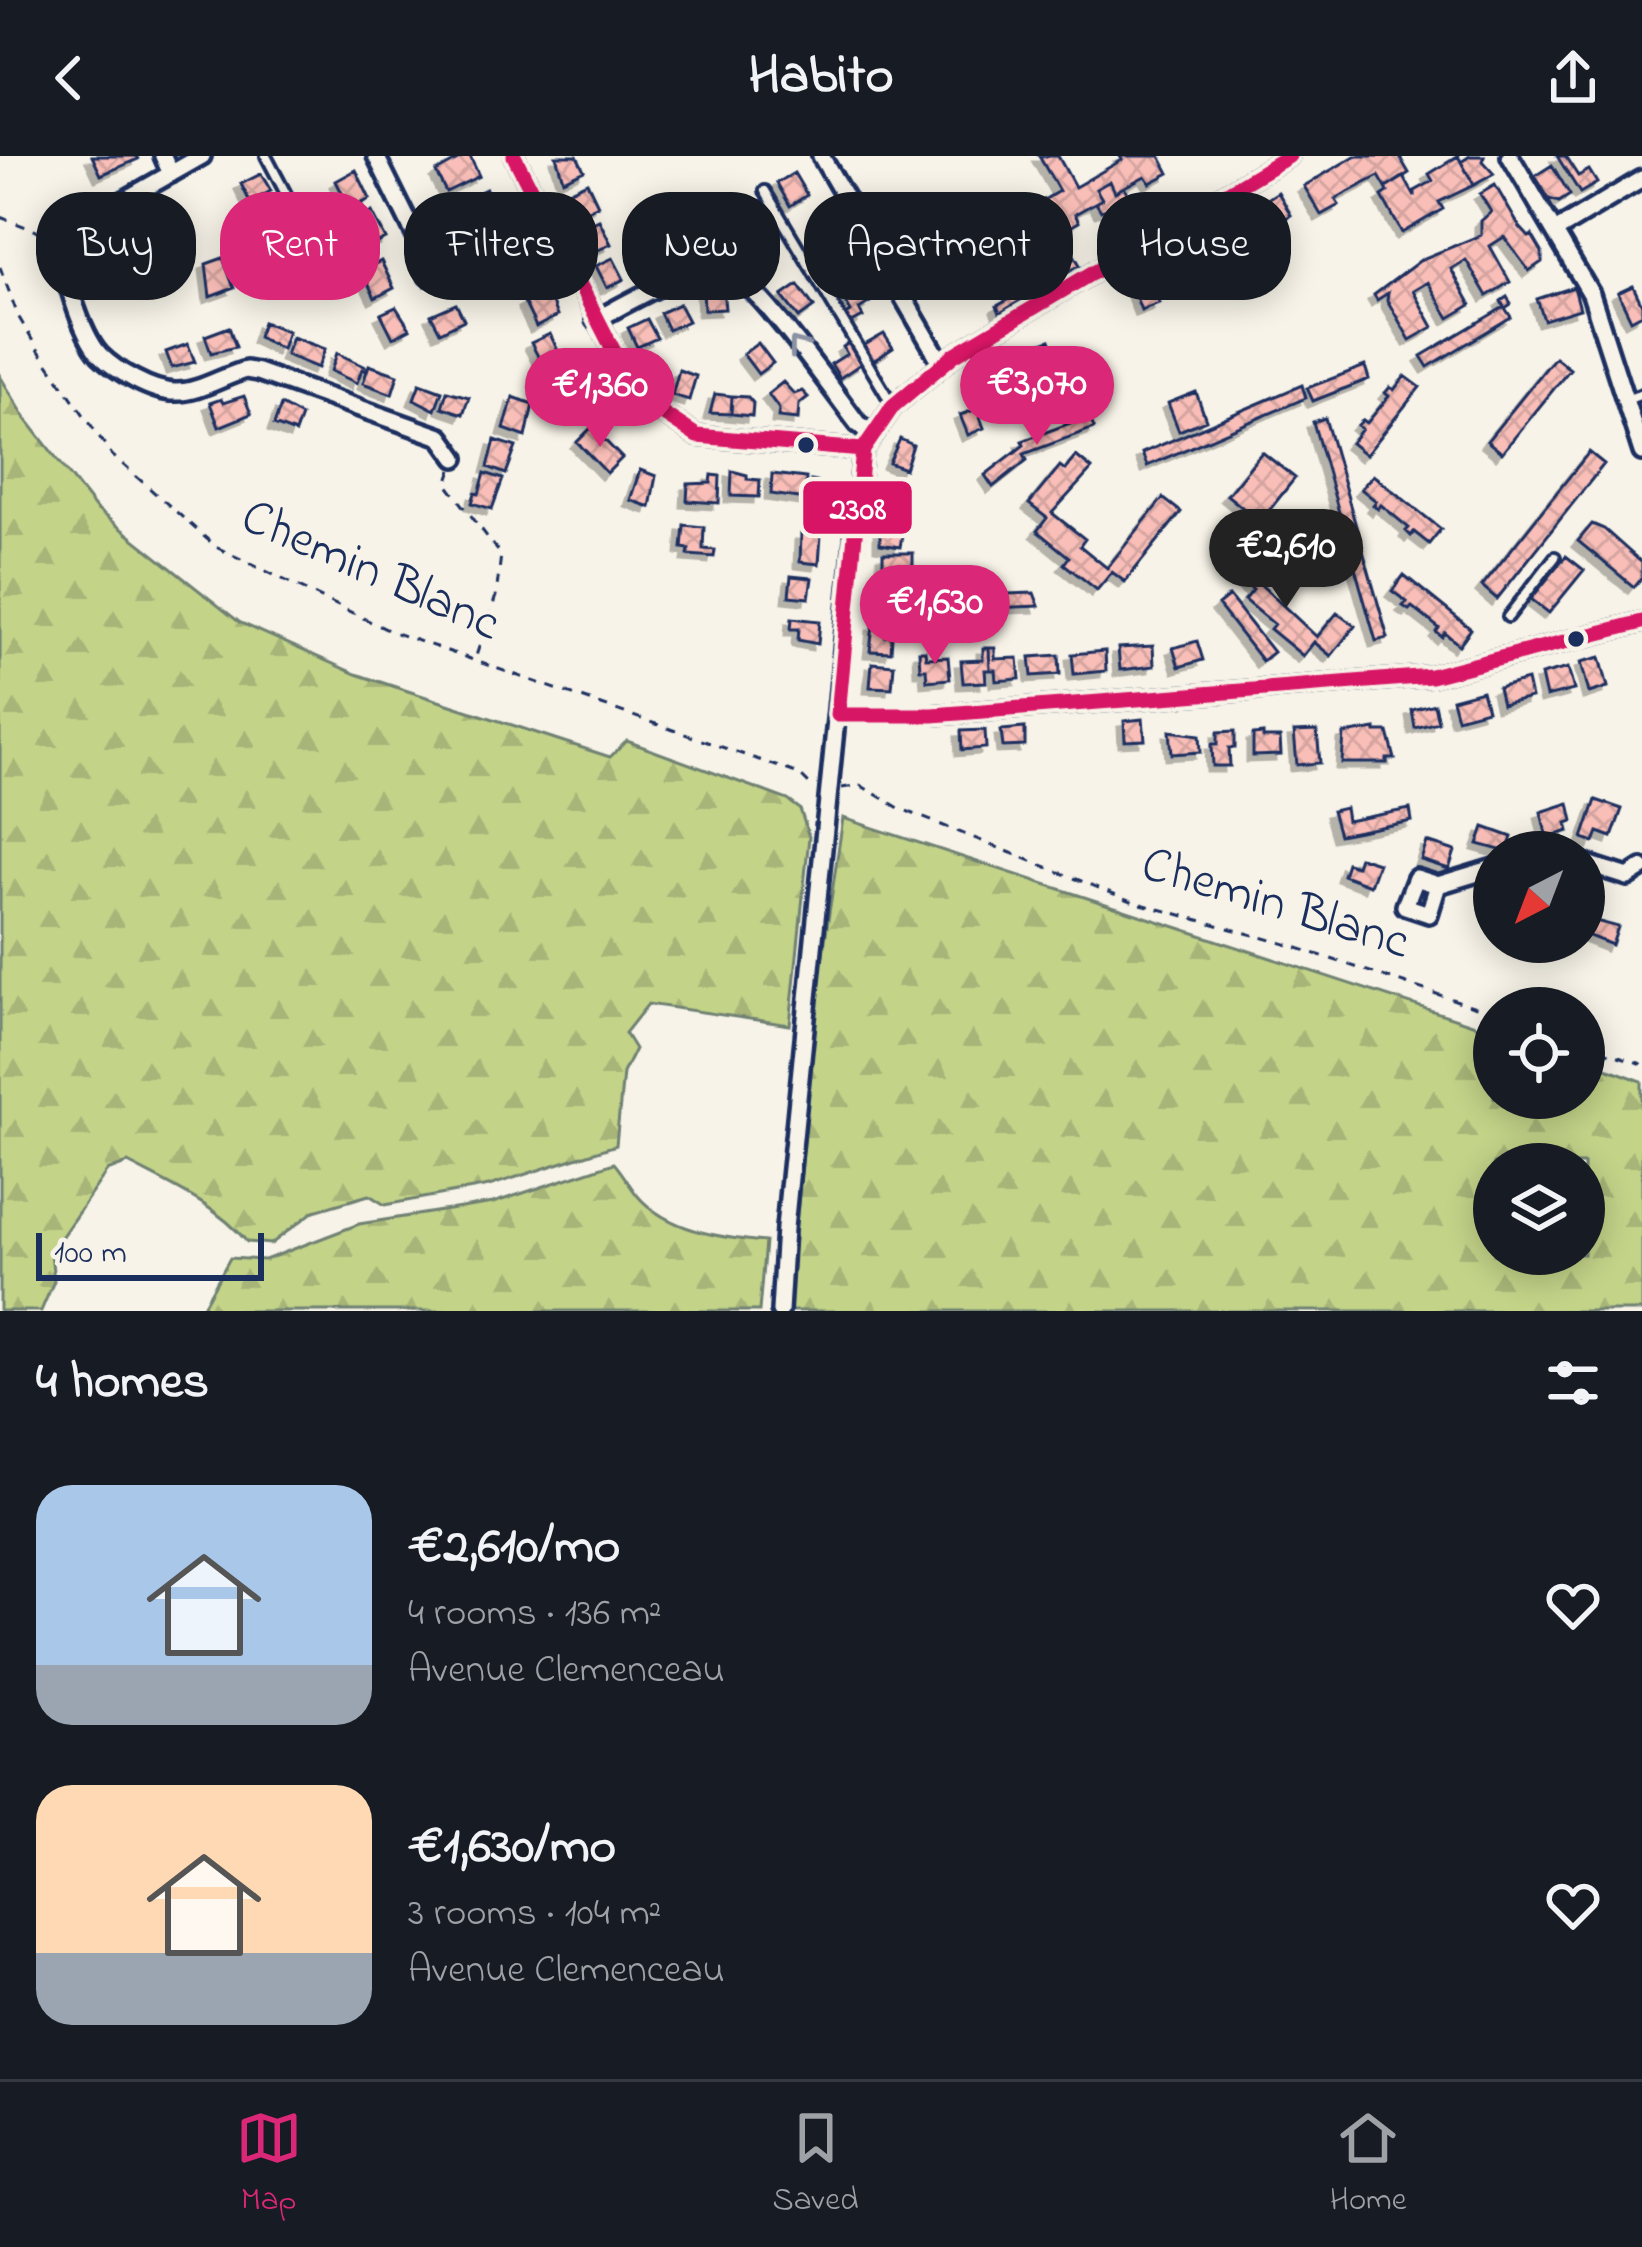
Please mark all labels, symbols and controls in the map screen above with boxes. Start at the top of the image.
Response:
text: Habito [749,39,894,117]
icon: back [36,45,102,111]
icon: share [1540,45,1606,111]
chip: Buy [36,192,196,300]
chip: Rent [220,192,380,300]
chip: Filters [404,192,598,300]
chip: New [622,192,780,300]
chip: Apartment [804,192,1073,300]
chip: House [1097,192,1291,300]
one-way arrow [790,337,811,359]
pin: €3,070 [939,346,1135,448]
pin: €1,360 [502,348,698,450]
text: €3,070 [987,356,1087,413]
text: €1,360 [552,358,648,415]
unlabelled marker [795,434,817,456]
line badge: 2308 [801,479,914,536]
street label: Chemin Blanc [228,481,512,663]
text: 2308 [829,487,887,535]
pin: €2,610 [1188,509,1384,611]
text: €2,610 [1236,519,1336,576]
pin: €1,630 [837,565,1033,667]
text: €1,630 [887,575,983,632]
unlabelled marker [1565,628,1587,650]
street label: Chemin Blanc [1132,829,1419,981]
north arrow [1473,831,1605,963]
map controls [1473,831,1605,1275]
button: locate [1473,987,1605,1119]
button: layers [1473,1143,1605,1275]
scale bar [36,1227,264,1280]
text: 100 m [54,1230,127,1278]
text: 4 homes [36,1346,209,1421]
icon: filters [1540,1350,1606,1416]
text: €2,610/mo [408,1511,620,1586]
icon: home [132,1533,276,1677]
icon: heart [1540,1572,1606,1638]
text: 4 rooms · 136 m² [408,1586,662,1643]
text: Avenue Clemenceau [408,1643,725,1700]
text: €1,630/mo [408,1811,616,1886]
icon: home [132,1833,276,1977]
icon: heart [1540,1872,1606,1938]
text: 3 rooms · 104 m² [408,1886,661,1943]
text: Avenue Clemenceau [408,1943,725,2000]
tab: Map [236,2105,302,2225]
tab: Saved [773,2105,859,2225]
tab: Home [1330,2105,1406,2225]

